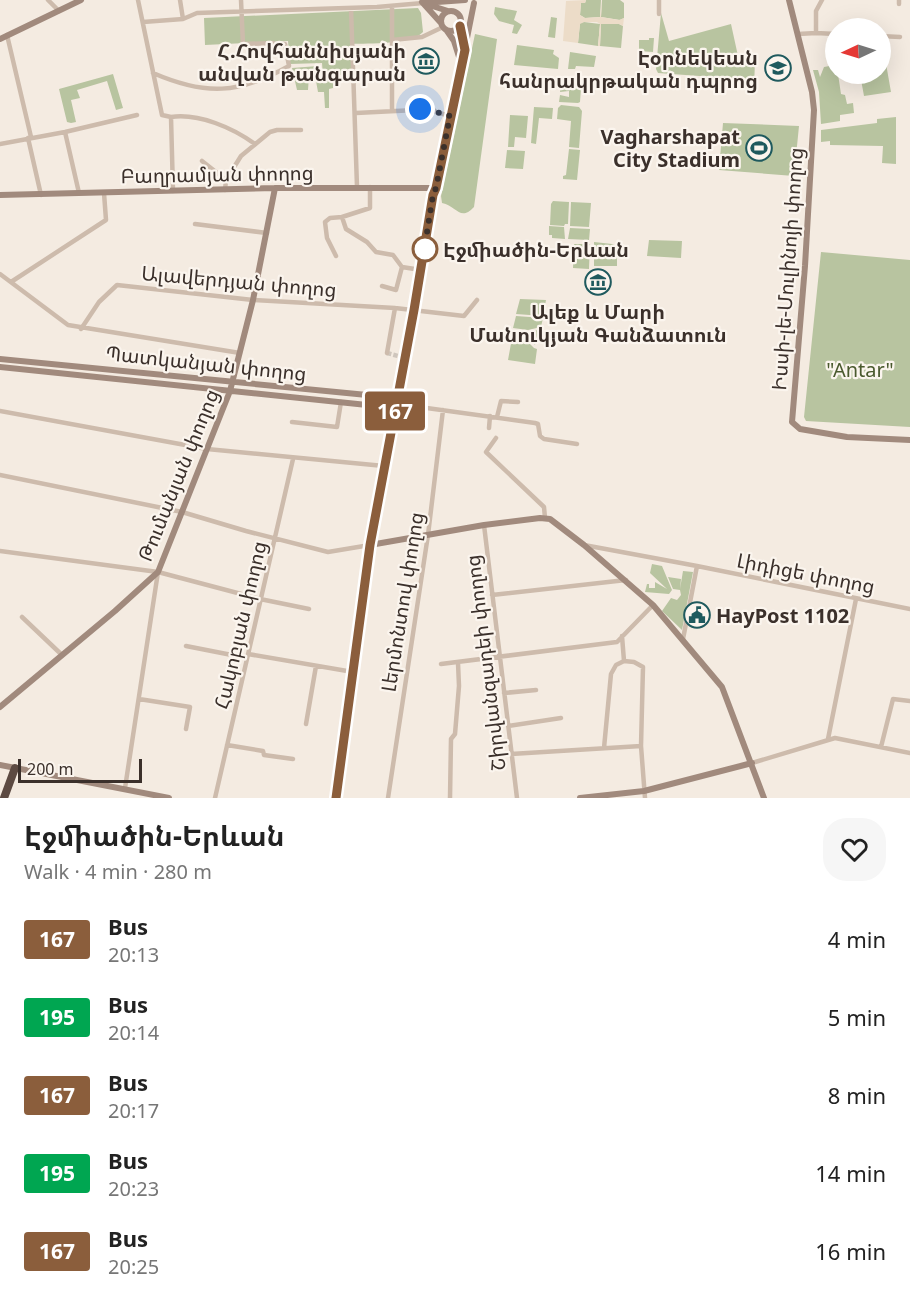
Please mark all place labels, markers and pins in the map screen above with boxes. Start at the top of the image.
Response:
place label: Հ.Հովհաննիսյանի անվան թանգարան [198,37,406,87]
place label: Էօրնեկեան հանրակրթական դպրոց [499,44,758,94]
museum icon: Հ.Հովհաննիսյանի անվան թանգարան [411,46,441,76]
school or university icon: Էօրնեկեան հանրակրթական դպրոց [763,53,793,83]
place label: Vagharshapat City Stadium [601,123,740,173]
sports icon: Vagharshapat City Stadium [744,133,774,163]
marker: Էջմիածին-Երևան [412,236,438,262]
place label: Էջմիածին-Երևան [443,236,629,263]
museum icon: Ալեք և Մարի Մանուկյան Գանձատուն [583,267,613,297]
place label: Ալեք և Մարի Մանուկյան Գանձատուն [469,298,727,348]
public building icon: HayPost 1102 [682,600,712,630]
place label: HayPost 1102 [716,602,849,629]

